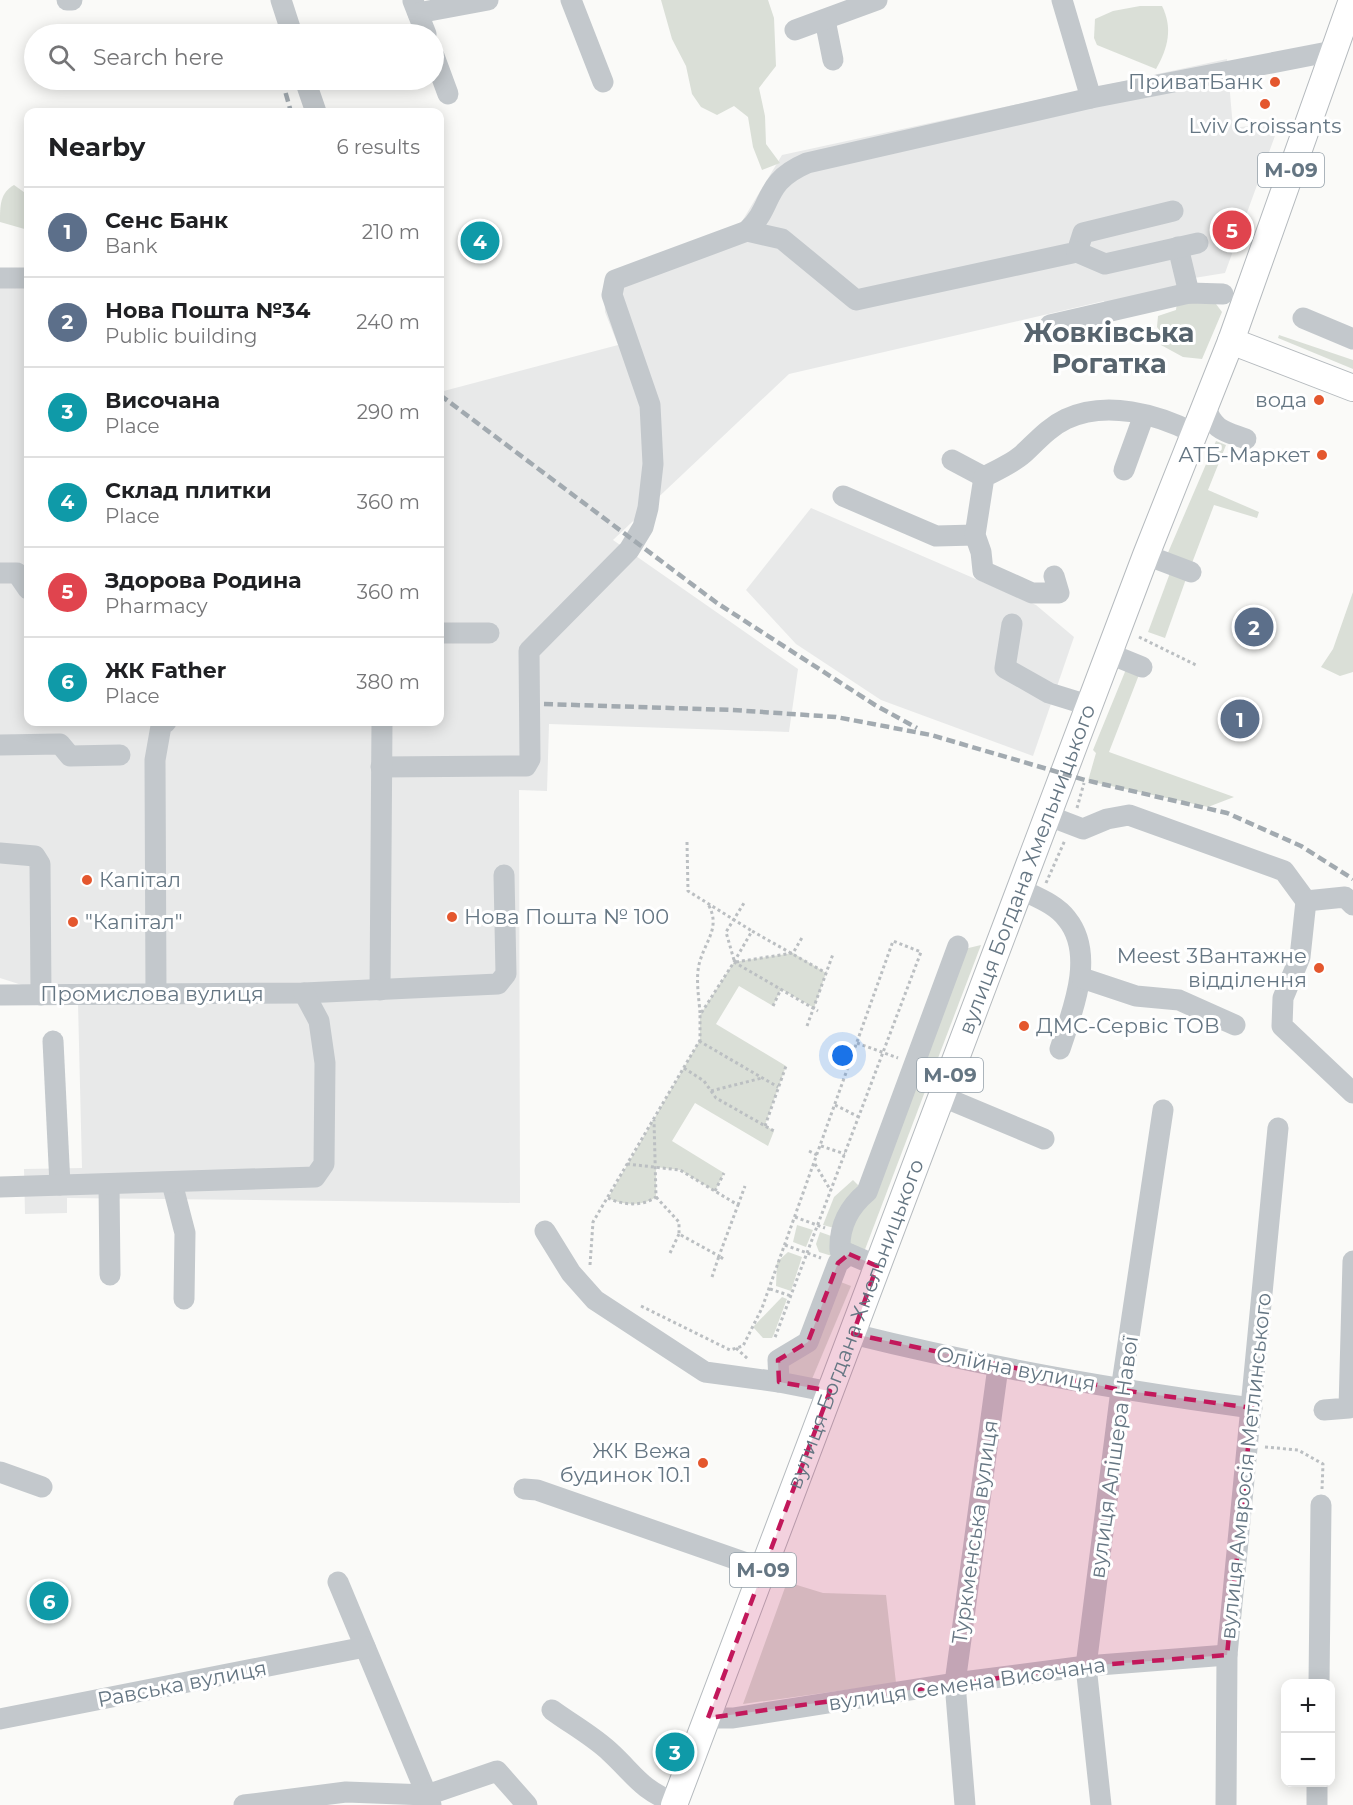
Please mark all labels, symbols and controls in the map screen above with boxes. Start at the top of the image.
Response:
search box [24,24,444,90]
icon: search [45,41,78,74]
text: Search here [93,44,224,71]
place label: ПриватБанк [1128,69,1263,94]
marker: ПриватБанк [1268,75,1282,89]
marker: Lviv Croissants [1258,97,1272,111]
place label: Lviv Croissants [1188,113,1342,138]
text: Nearby [48,131,145,163]
text: 6 results [336,135,420,159]
road number: М-09 [1258,153,1324,187]
text: Сенс Банк [105,207,228,234]
pin: 5 [1212,208,1252,252]
pin: 4 [460,218,500,264]
text: 1 [64,220,71,244]
text: 210 m [362,220,420,244]
text: Bank [105,234,157,258]
text: Нова Пошта №34 [105,297,310,324]
text: 2 [62,310,73,334]
text: 240 m [356,310,420,334]
district label: Жовківська Рогатка [1024,316,1194,380]
text: Public building [105,324,258,348]
text: Височана [105,387,220,414]
place label: вода [1255,387,1307,412]
marker: вода [1312,393,1326,407]
text: 3 [62,400,73,424]
text: 290 m [357,400,420,424]
text: Place [105,414,160,438]
place label: АТБ-Маркет [1178,442,1310,467]
marker: АТБ-Маркет [1315,448,1329,462]
text: Склад плитки [105,477,272,504]
text: 4 [61,490,74,514]
text: 360 m [357,490,420,514]
text: Place [105,504,160,528]
text: Здорова Родина [105,567,302,594]
text: 5 [62,580,73,604]
text: 360 m [357,580,420,604]
text: Pharmacy [105,594,208,618]
pin: 2 [1234,604,1274,650]
text: ЖК Father [105,657,226,684]
text: 6 [61,670,74,694]
text: 380 m [356,670,420,694]
text: Place [105,684,160,708]
pin: 1 [1220,696,1260,742]
street label: вулиця Богдана Хмельницького [953,701,1100,1038]
place label: Капітал [99,867,181,892]
marker: Капітал [80,873,94,887]
place label: Нова Пошта № 100 [464,904,669,929]
place label: "Капітал" [85,909,183,934]
marker: Нова Пошта № 100 [445,910,459,924]
marker: "Капітал" [66,915,80,929]
place label: Meest 3Вантажне відділення [1117,943,1307,992]
marker: Meest 3Вантажне відділення [1312,961,1326,975]
street label: Промислова вулиця [40,981,264,1006]
place label: ДМС-Сервіс ТОВ [1036,1013,1220,1038]
marker: ДМС-Сервіс ТОВ [1017,1019,1031,1033]
your location [828,1041,857,1070]
road number: М-09 [917,1058,983,1092]
street label: вулиця Богдана Хмельницького [781,1155,929,1493]
street label: вулиця Амвросія Метлинського [1215,1291,1276,1641]
street label: вулиця Алішера Навої [1084,1334,1143,1580]
street label: Олійна вулиця [934,1341,1098,1396]
street label: Туркменська вулиця [946,1418,1003,1646]
place label: ЖК Вежа будинок 10.1 [560,1438,691,1487]
marker: ЖК Вежа будинок 10.1 [696,1456,710,1470]
road number: М-09 [730,1553,796,1587]
pin: 6 [29,1578,68,1624]
street label: вулиця Семена Височана [827,1652,1107,1715]
street label: Равська вулиця [95,1655,269,1712]
map controls [1281,1679,1335,1787]
button: + [1281,1679,1335,1733]
pin: 3 [656,1730,694,1774]
button: − [1281,1733,1335,1787]

